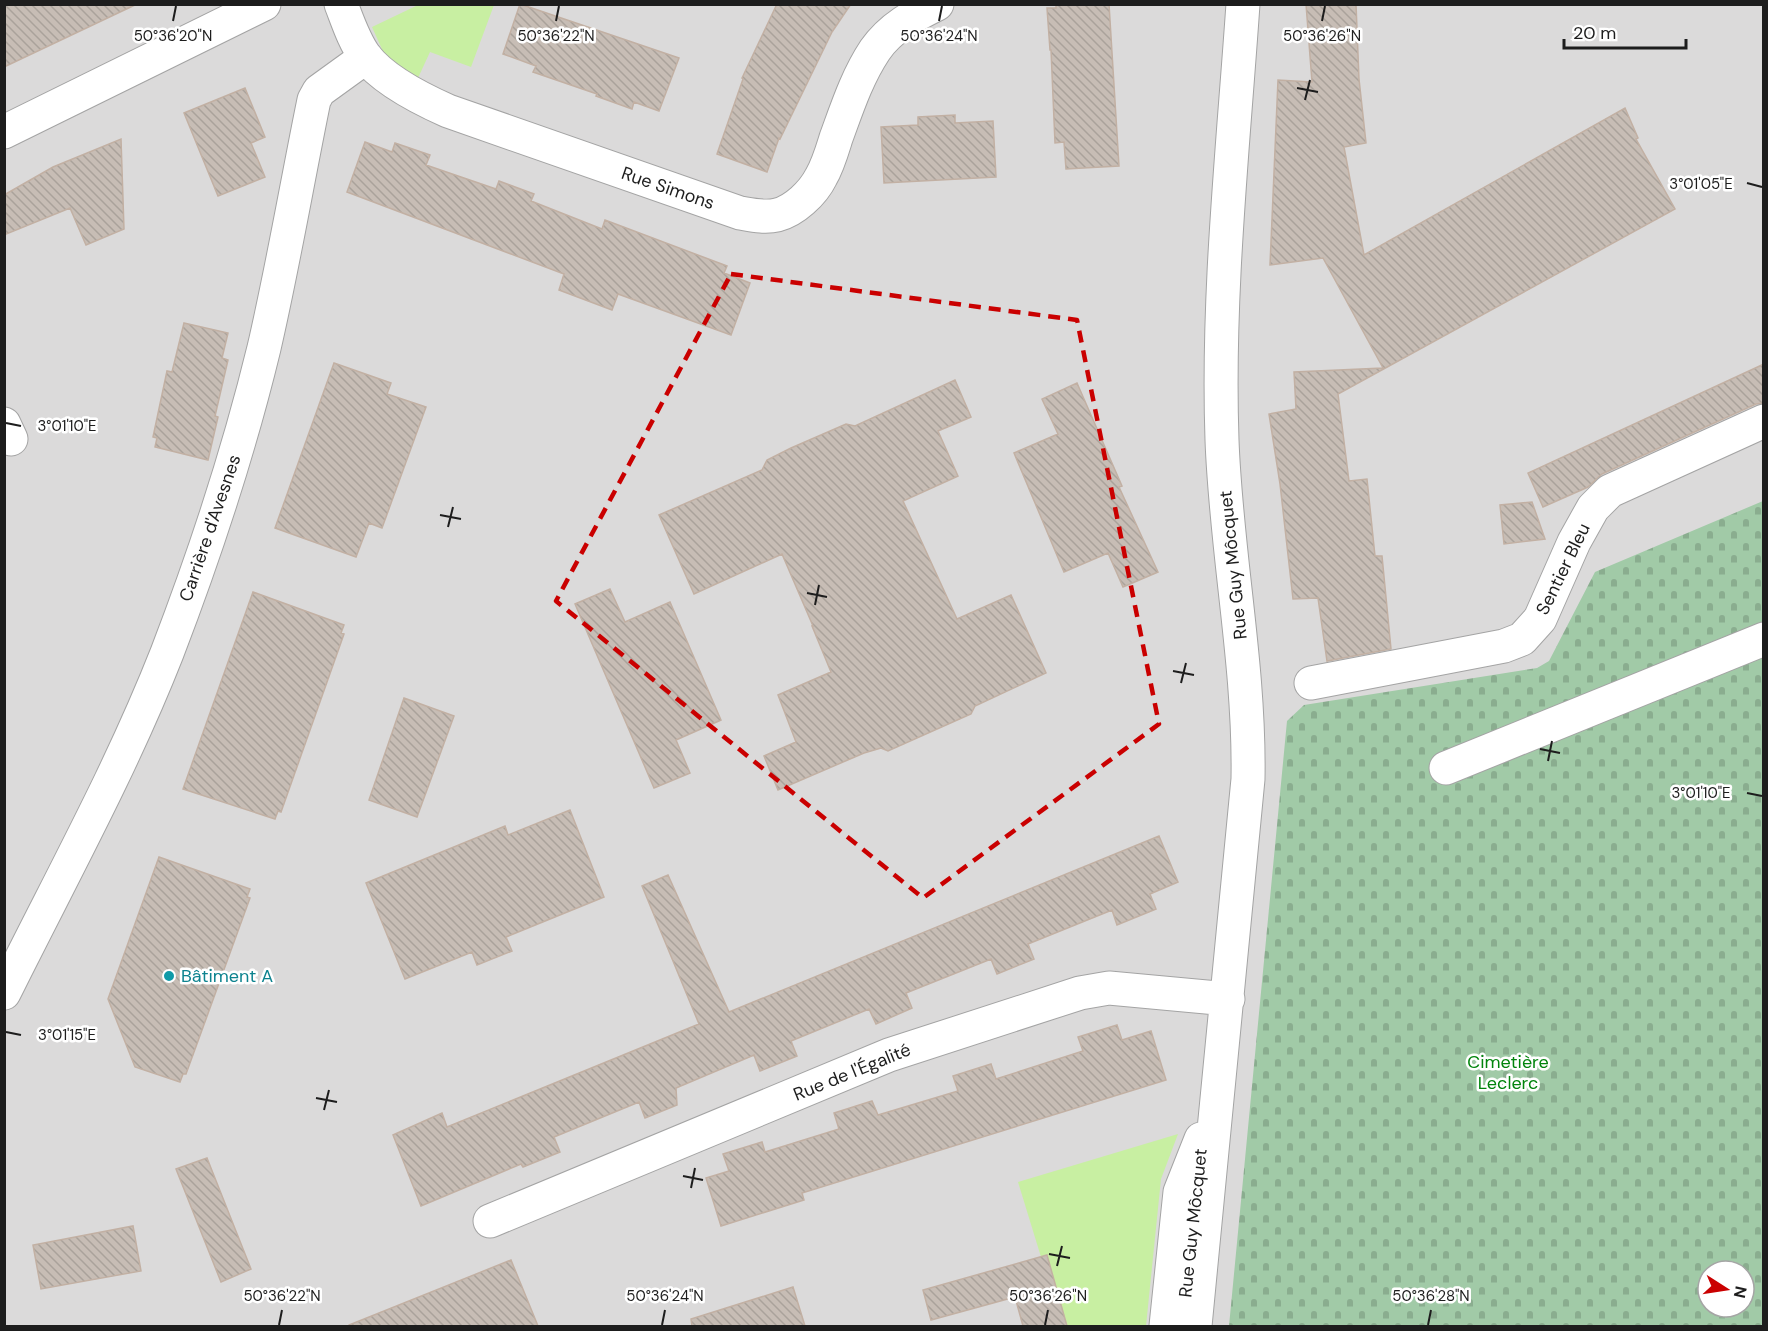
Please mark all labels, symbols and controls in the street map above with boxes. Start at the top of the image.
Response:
scale bar [1564,12,1686,50]
text: 20 m [1573,21,1616,45]
text: 50°36'20"N [134,26,212,46]
text: 50°36'22"N [517,26,595,46]
text: 50°36'24"N [900,26,978,46]
text: 50°36'26"N [1283,26,1361,46]
street label: Rue Simons [618,161,718,215]
text: 3°01'05"E [1669,174,1733,194]
text: 3°01'10"E [37,416,97,436]
street label: Carrière d'Avesnes [174,451,246,605]
street label: Rue Guy Môcquet [1213,489,1253,641]
street label: Sentier Bleu [1530,519,1596,619]
text: 3°01'10"E [1671,783,1731,803]
place label: Bâtiment A [181,964,273,988]
marker: Bâtiment A [162,969,176,983]
text: 3°01'15"E [38,1025,96,1045]
street label: Rue de l'Égalité [790,1038,914,1106]
park label: Cimetière Leclerc [1467,1050,1549,1095]
street label: Rue Guy Môcquet [1173,1147,1213,1299]
north arrow [1696,1259,1756,1319]
text: N [1729,1284,1752,1300]
text: 50°36'22"N [243,1286,321,1306]
text: 50°36'24"N [626,1286,704,1306]
text: 50°36'26"N [1009,1286,1087,1306]
text: 50°36'28"N [1392,1286,1470,1306]

